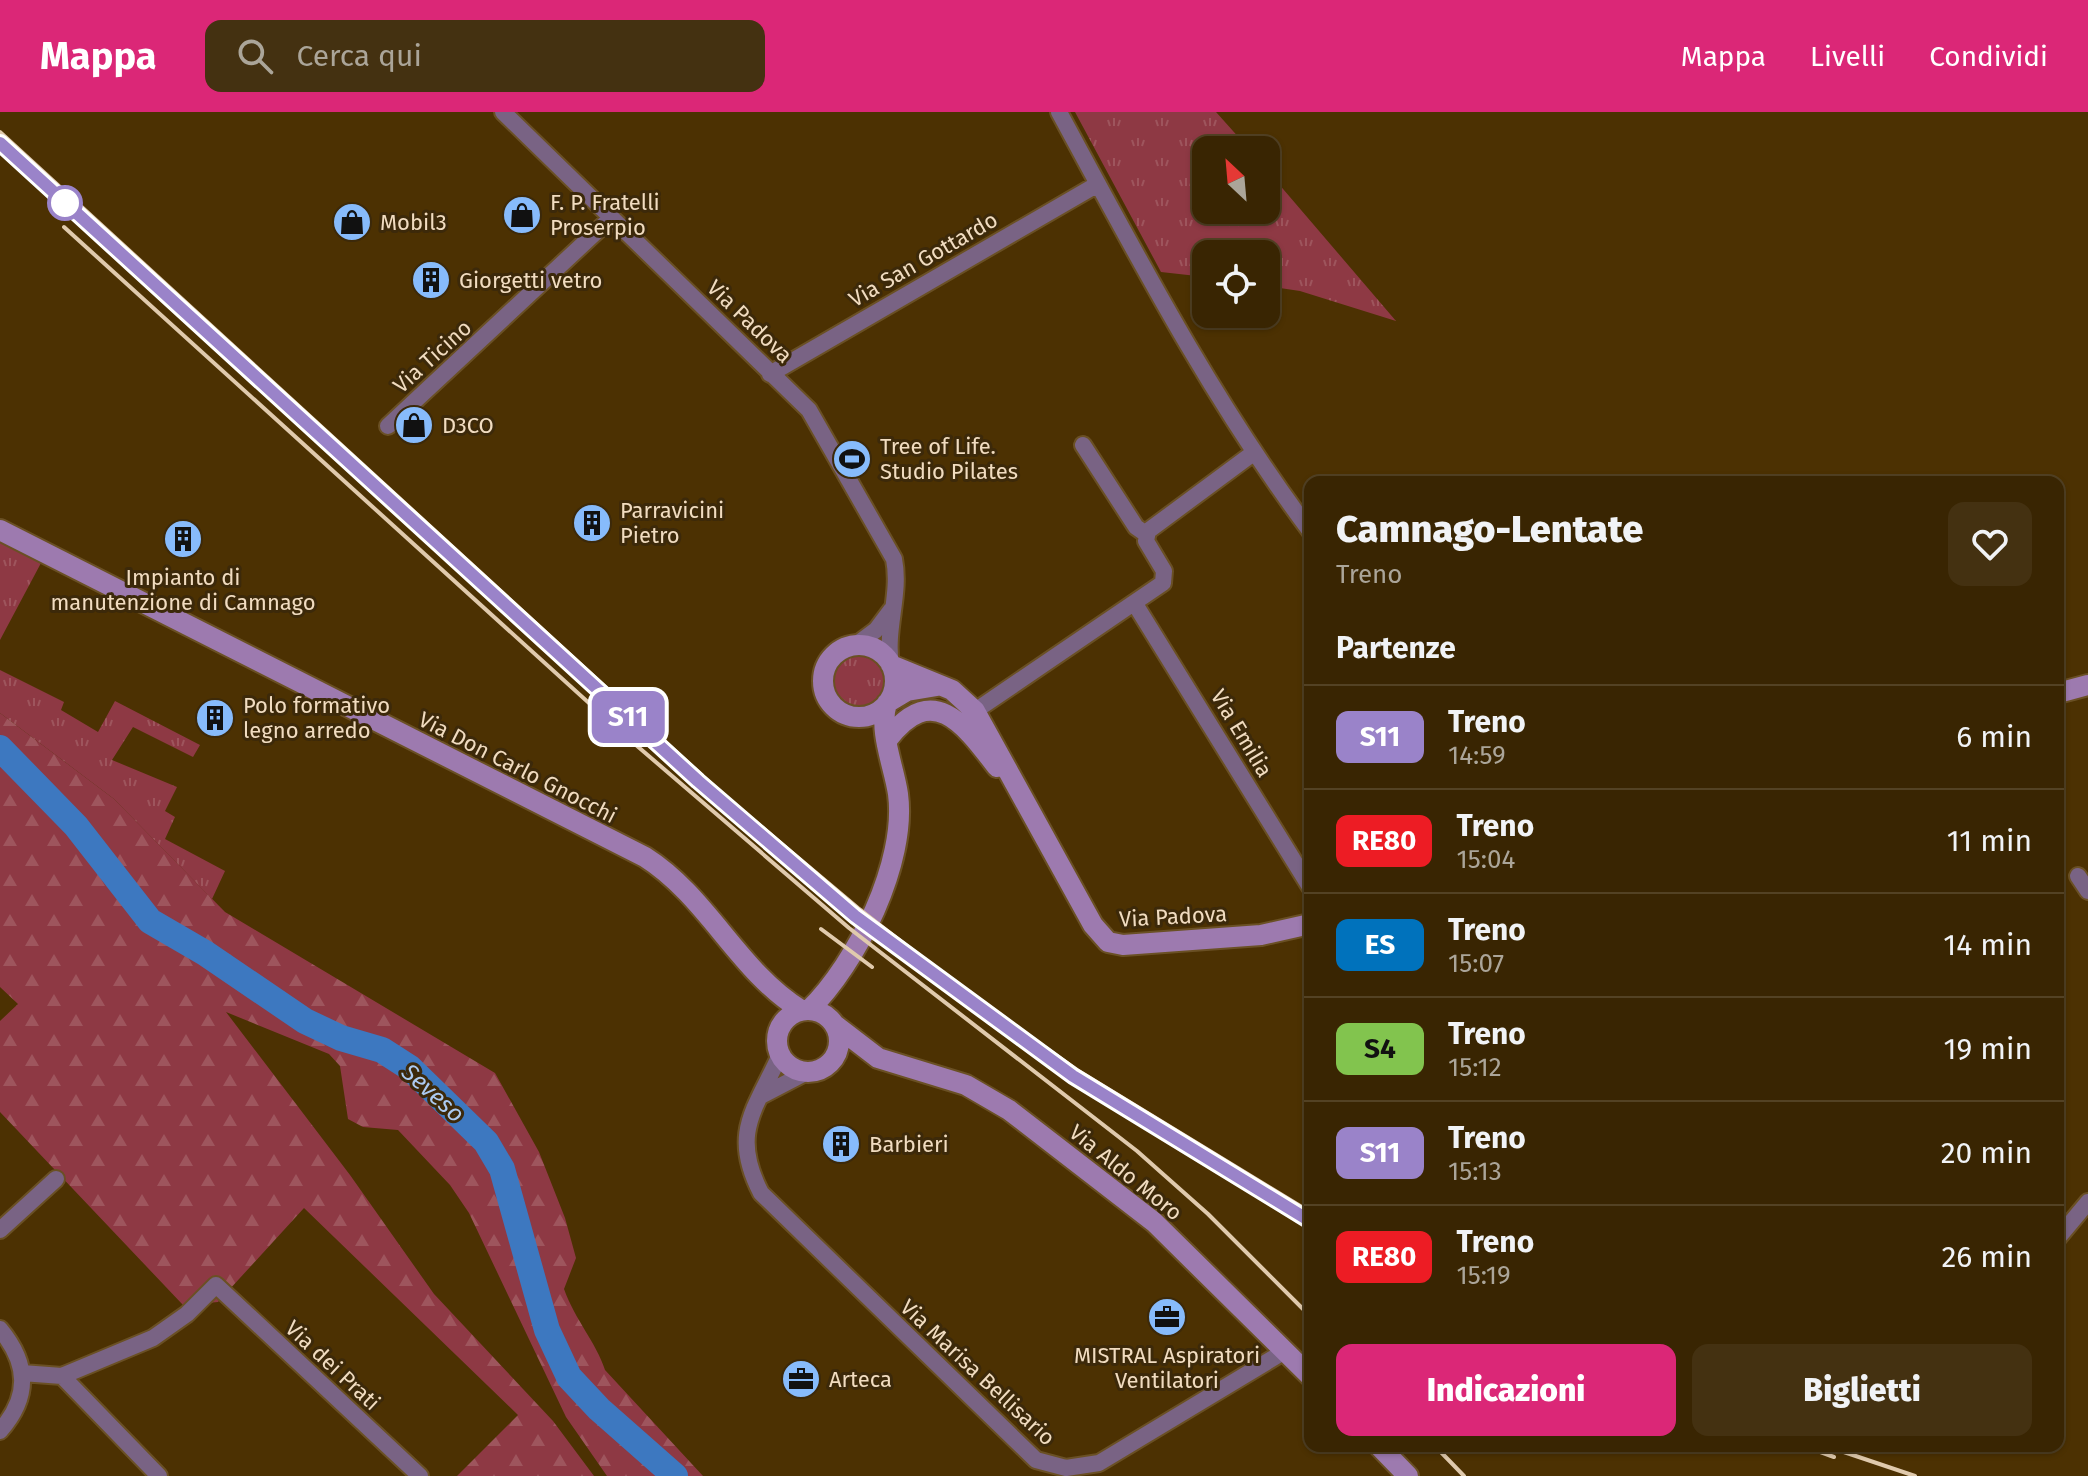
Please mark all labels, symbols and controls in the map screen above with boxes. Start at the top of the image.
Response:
search box [205,20,765,92]
text: Mappa [40,33,157,79]
icon: search [233,34,277,78]
text: Cerca qui [297,38,422,74]
text: Mappa [1681,40,1766,73]
text: Livelli [1810,40,1885,73]
text: Condividi [1929,40,2048,73]
north arrow [1192,136,1280,224]
map controls [1192,136,1280,328]
unlabelled marker [48,186,82,220]
place label: F. P. Fratelli Proserpio [550,189,660,241]
shop icon: F. P. Fratelli Proserpio [501,194,543,236]
shop icon: Mobil3 [331,201,373,243]
street label: Via San Gottardo [844,206,1002,313]
place label: Mobil3 [380,209,447,236]
button: locate [1192,240,1280,328]
building icon: Giorgetti vetro [410,259,452,301]
place label: Giorgetti vetro [459,267,602,294]
street label: Via Padova [701,274,798,369]
street label: Via Ticino [388,314,477,399]
shop icon: D3CO [393,404,435,446]
place label: D3CO [442,412,494,439]
place label: Tree of Life. Studio Pilates [880,433,1018,485]
sports icon: Tree of Life. Studio Pilates [831,438,873,480]
place label: Parravicini Pietro [620,497,724,549]
building icon: Parravicini Pietro [571,502,613,544]
button: heart [1948,502,2032,586]
text: Camnago-Lentate [1336,506,1643,552]
building icon: Impianto di manutenzione di Camnago [162,518,204,560]
text: Treno [1336,559,1403,590]
place label: Impianto di manutenzione di Camnago [50,564,316,616]
text: Partenze [1336,630,1456,666]
street label: Via Emilia [1205,685,1278,782]
line badge: S11 [582,691,674,743]
place label: Polo formativo legno arredo [243,692,390,744]
building icon: Polo formativo legno arredo [194,697,236,739]
text: S11 [608,700,648,733]
text: Treno [1448,704,1526,740]
street label: Via Don Carlo Gnocchi [414,706,621,829]
text: 6 min [1956,719,2032,755]
text: S11 [1360,720,1400,753]
text: 14:59 [1448,740,1506,771]
text: Treno [1456,808,1534,844]
text: 11 min [1947,823,2032,859]
text: RE80 [1352,824,1416,857]
text: 15:04 [1456,844,1515,875]
street label: Via Padova [1118,900,1228,933]
text: Treno [1448,912,1526,948]
text: 14 min [1943,927,2032,963]
text: ES [1365,928,1395,961]
text: 15:07 [1448,948,1504,979]
text: Treno [1448,1016,1526,1052]
text: 19 min [1944,1031,2032,1067]
text: S4 [1364,1032,1396,1065]
text: 15:12 [1448,1052,1502,1083]
water label: Seveso [395,1057,470,1128]
street label: Via Aldo Moro [1064,1119,1188,1226]
text: Treno [1448,1120,1526,1156]
building icon: Barbieri [820,1123,862,1165]
place label: Barbieri [869,1131,949,1158]
text: 20 min [1941,1135,2032,1171]
text: S11 [1360,1136,1400,1169]
text: 15:13 [1448,1156,1502,1187]
text: Treno [1456,1224,1534,1260]
text: 26 min [1941,1239,2032,1275]
text: RE80 [1352,1240,1416,1273]
text: 15:19 [1456,1260,1511,1291]
street label: Via Marisa Bellisario [895,1294,1061,1451]
office icon: MISTRAL Aspiratori Ventilatori [1146,1296,1188,1338]
street label: Via dei Prati [280,1315,386,1416]
place label: MISTRAL Aspiratori Ventilatori [1074,1342,1260,1394]
button: Indicazioni [1336,1344,1676,1436]
button: Biglietti [1692,1344,2032,1436]
office icon: Arteca [780,1358,822,1400]
place label: Arteca [829,1366,892,1393]

